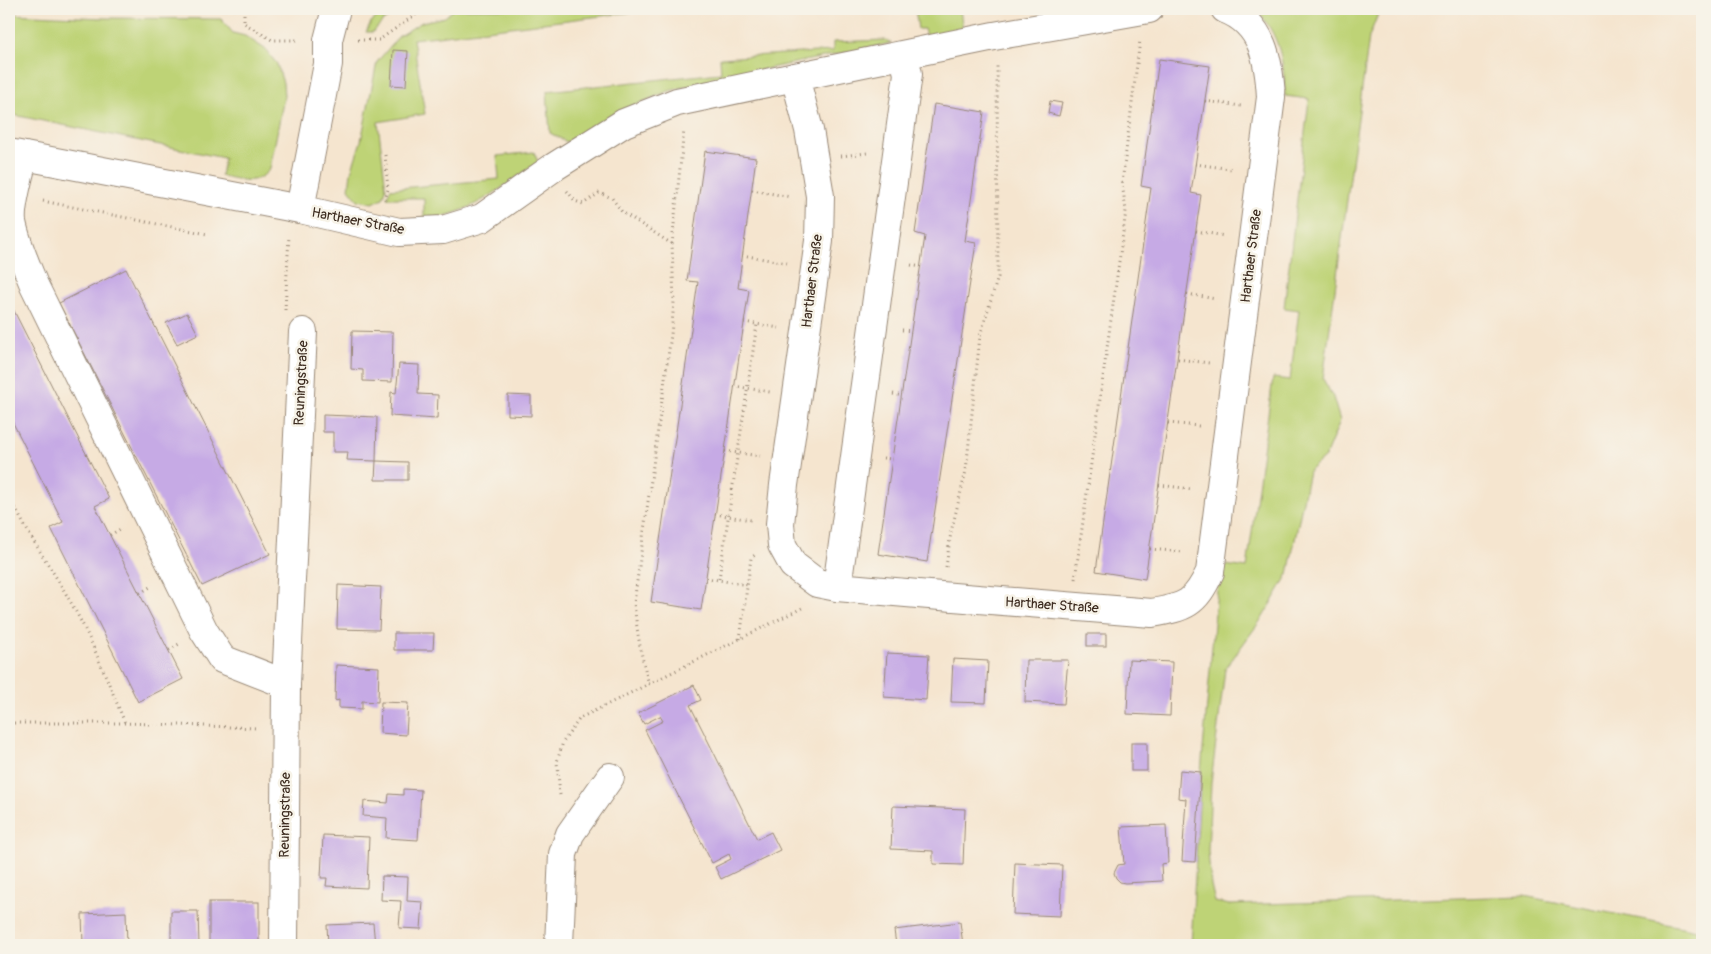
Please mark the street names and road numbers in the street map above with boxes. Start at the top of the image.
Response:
street label: Harthaer Straße [310,204,406,238]
street label: Harthaer Straße [1237,208,1265,304]
street label: Harthaer Straße [798,233,826,329]
street label: Reuningstraße [290,340,312,426]
street label: Harthaer Straße [1005,593,1100,617]
street label: Reuningstraße [276,772,294,858]

